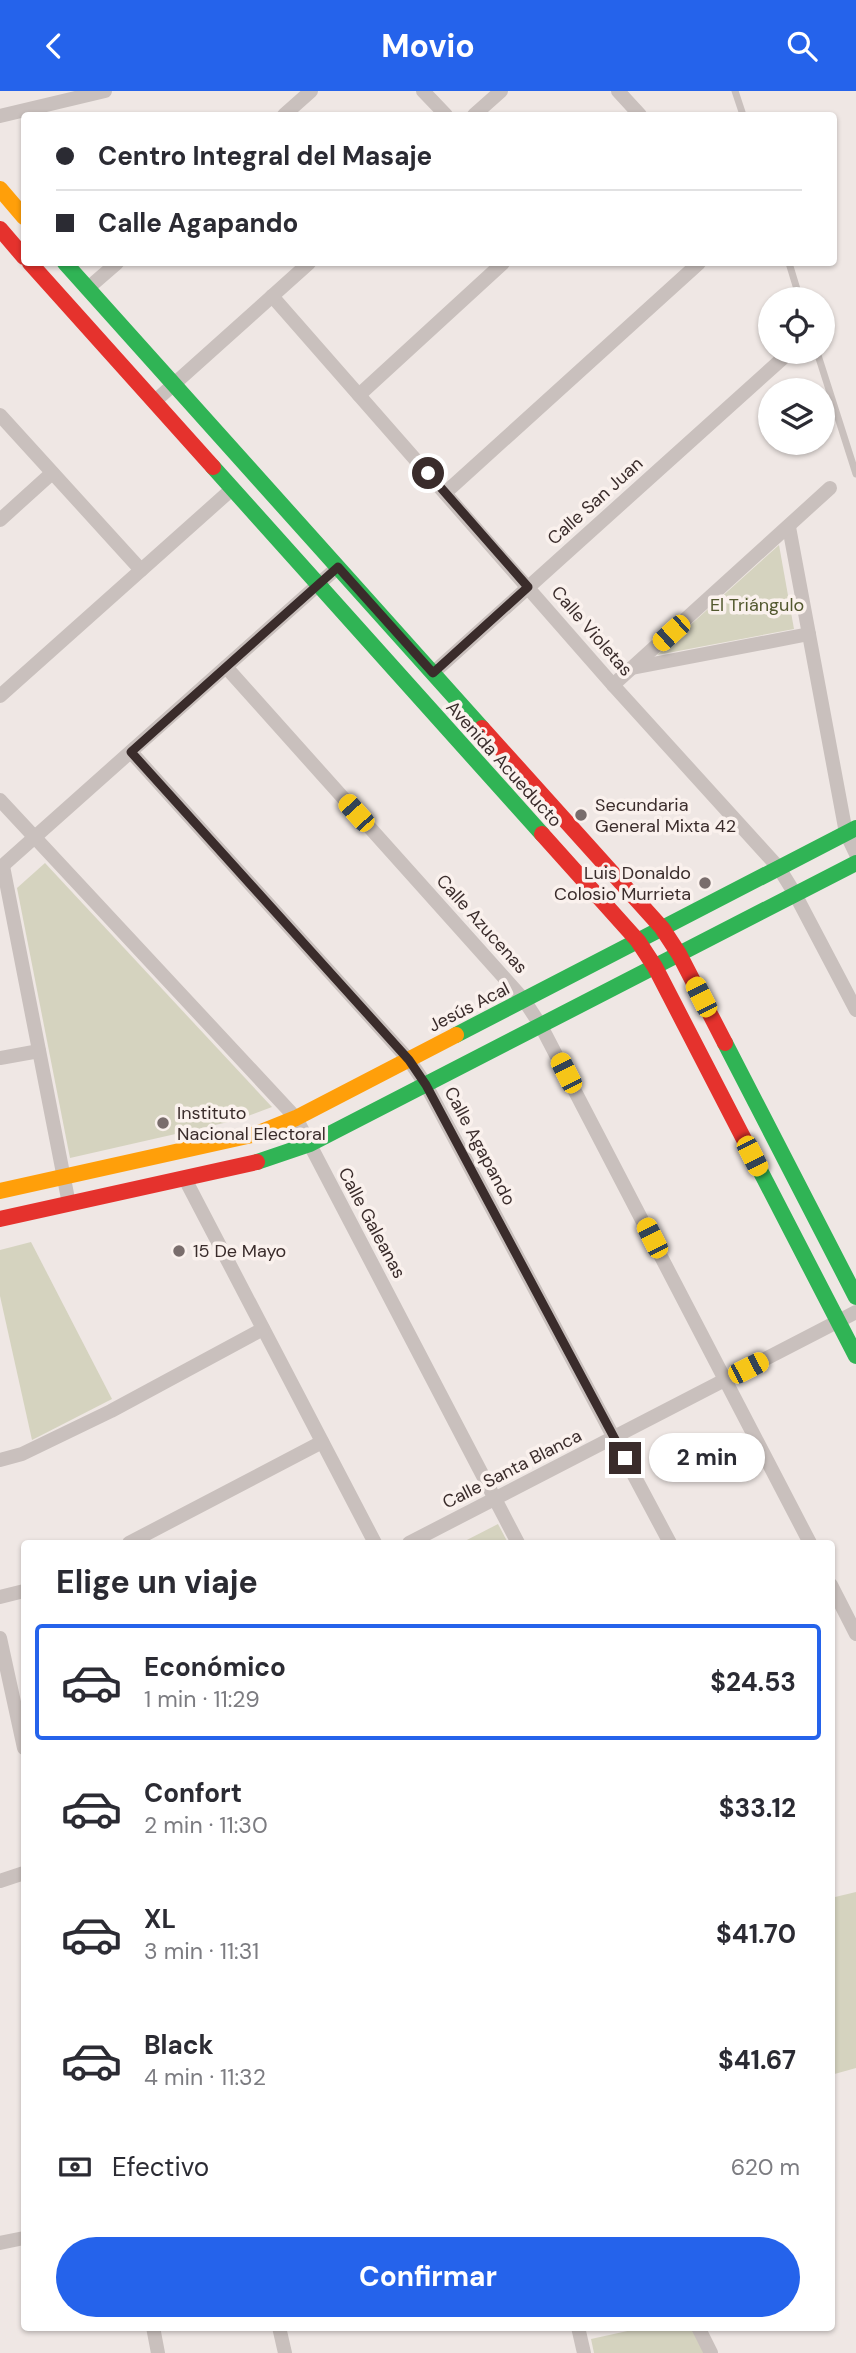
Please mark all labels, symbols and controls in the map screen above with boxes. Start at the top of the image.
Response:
text: Movio [381,25,475,67]
icon: back [35,27,73,65]
icon: search [783,27,821,65]
text: Centro Integral del Masaje [98,139,432,173]
text: Calle Agapando [98,206,298,240]
map controls [758,287,835,455]
button: locate [758,287,835,364]
button: layers [758,378,835,455]
street label: Calle San Juan [542,452,648,550]
route start [412,457,444,489]
street label: Calle Violetas [546,581,638,681]
park label: El Triángulo [710,593,804,617]
car [649,611,694,655]
street label: Avenida Acueducto [441,696,567,832]
car [335,790,378,836]
place label: Secundaria General Mixta 42 [595,793,736,838]
marker: Secundaria General Mixta 42 [573,807,589,823]
place label: Luis Donaldo Colosio Murrieta [554,861,691,906]
street label: Calle Azucenas [431,869,533,979]
marker: Luis Donaldo Colosio Murrieta [697,875,713,891]
car [683,974,720,1020]
street label: Jesús Acal [424,976,514,1038]
car [548,1050,585,1096]
street label: Calle Agapando [439,1083,521,1209]
place label: Instituto Nacional Electoral [177,1101,326,1146]
marker: Instituto Nacional Electoral [155,1115,171,1131]
car [734,1133,771,1179]
street label: Calle Galeanas [333,1163,411,1283]
car [634,1215,671,1261]
place label: 15 De Mayo [193,1239,286,1263]
marker: 15 De Mayo [171,1243,187,1259]
car [725,1349,772,1387]
street label: Calle Santa Blanca [438,1424,586,1514]
callout: 2 min [650,1433,765,1483]
route end [609,1442,641,1474]
text: 2 min [677,1442,737,1472]
text: Elige un viaje [56,1561,258,1603]
text: Económico [144,1650,286,1684]
icon: car [60,1651,123,1714]
text: $24.53 [710,1665,796,1699]
text: 1 min · 11:29 [144,1684,260,1714]
text: Confort [144,1776,242,1810]
icon: car [60,1777,123,1840]
text: $33.12 [719,1791,796,1825]
text: 2 min · 11:30 [144,1810,268,1840]
text: XL [144,1902,176,1936]
icon: car [60,1903,123,1966]
text: $41.70 [716,1917,796,1951]
text: 3 min · 11:31 [144,1936,259,1966]
text: Black [144,2028,214,2062]
icon: car [60,2029,123,2092]
text: $41.67 [718,2043,796,2077]
text: 4 min · 11:32 [144,2062,266,2092]
icon: cash [56,2148,94,2186]
text: Efectivo [112,2150,209,2184]
text: 620 m [731,2152,800,2182]
button: Confirmar [56,2237,800,2317]

